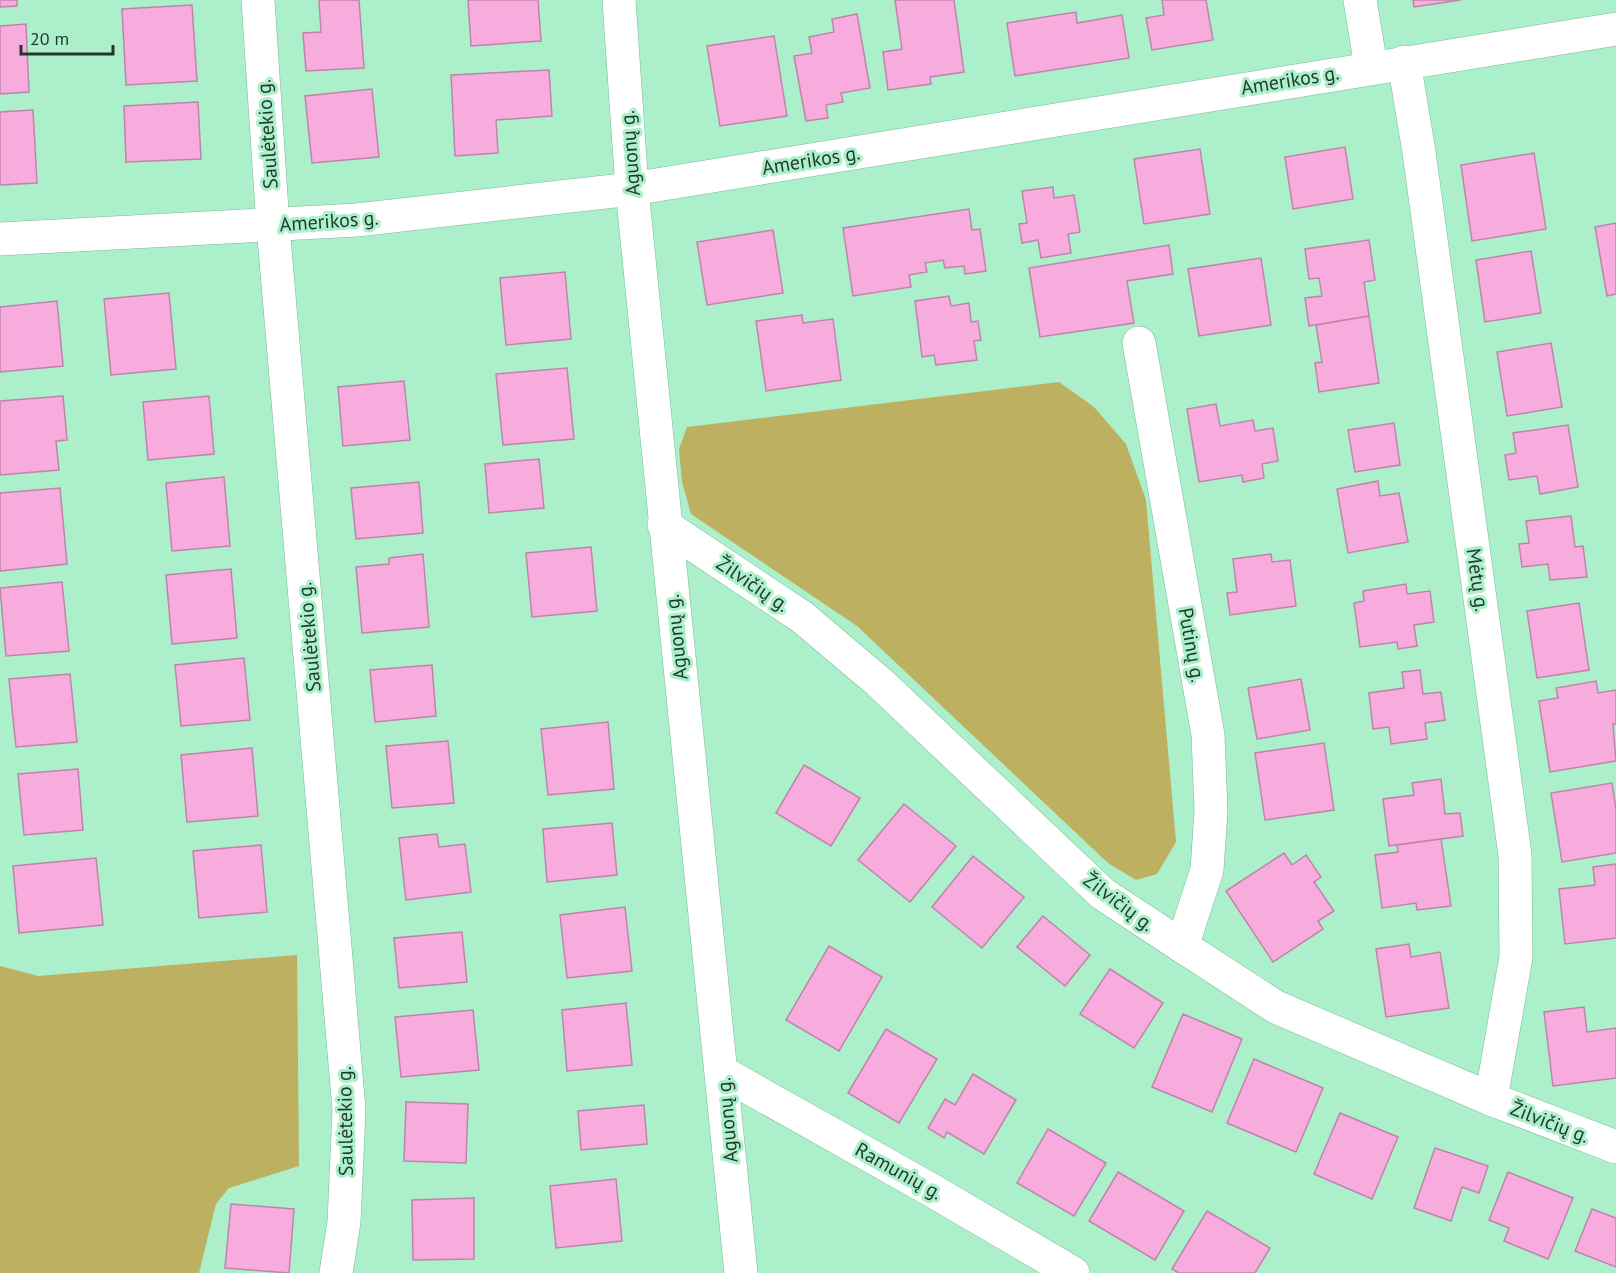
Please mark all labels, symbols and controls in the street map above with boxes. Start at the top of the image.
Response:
scale bar [21,18,112,56]
text: 20 m [30,27,69,50]
street label: Amerikos g. [1239,59,1341,101]
street label: Saulėtekio g. [250,78,284,190]
street label: Aguonų g. [614,109,646,197]
street label: Amerikos g. [760,139,862,181]
street label: Amerikos g. [279,205,379,237]
street label: Mėtų g. [1461,547,1495,613]
street label: Žilvičių g. [711,550,795,618]
street label: Saulėtekio g. [291,581,327,693]
street label: Aguonų g. [659,593,693,681]
street label: Putinų g. [1173,606,1211,684]
street label: Žilvičių g. [1078,867,1160,937]
street label: Saulėtekio g. [331,1066,359,1176]
street label: Aguonų g. [710,1076,744,1164]
street label: Žilvičių g. [1507,1095,1593,1149]
street label: Ramunių g. [851,1136,947,1206]

